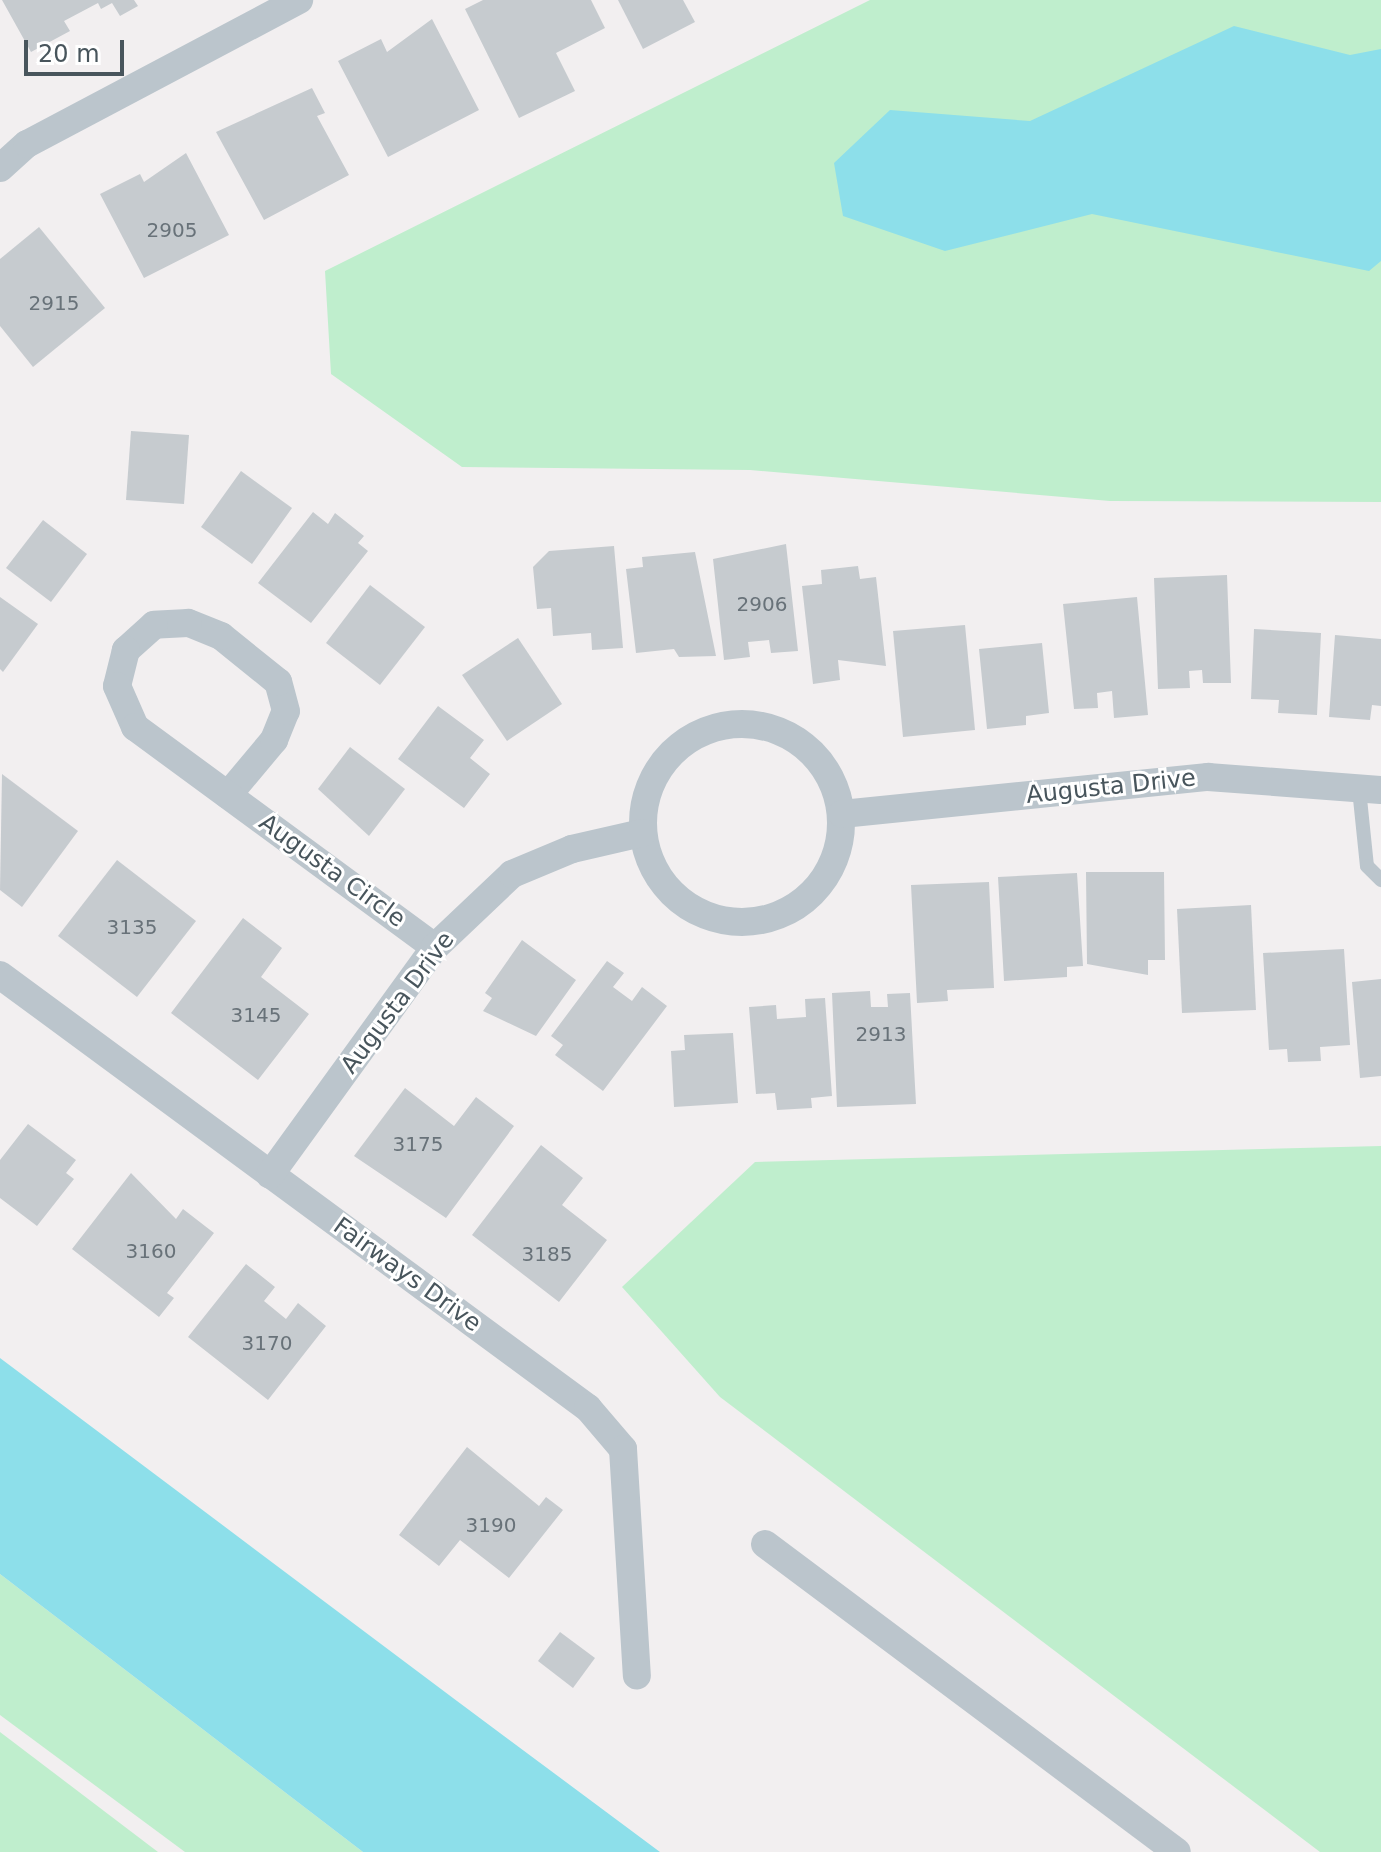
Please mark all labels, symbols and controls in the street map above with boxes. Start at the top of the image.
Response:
scale bar [28,24,128,74]
text: 20 m [38,40,100,68]
house number: 2905 [147,218,197,242]
house number: 2915 [29,291,79,315]
house number: 2906 [737,592,787,616]
street label: Augusta Drive [1025,764,1197,810]
street label: Augusta Circle [253,808,411,934]
house number: 3135 [107,915,157,939]
street label: Augusta Drive [335,926,461,1080]
house number: 3145 [231,1003,281,1027]
house number: 2913 [856,1022,906,1046]
house number: 3175 [393,1132,443,1156]
street label: Fairways Drive [328,1212,486,1338]
house number: 3160 [126,1239,176,1263]
house number: 3185 [522,1242,572,1266]
house number: 3170 [242,1331,292,1355]
house number: 3190 [466,1513,516,1537]

